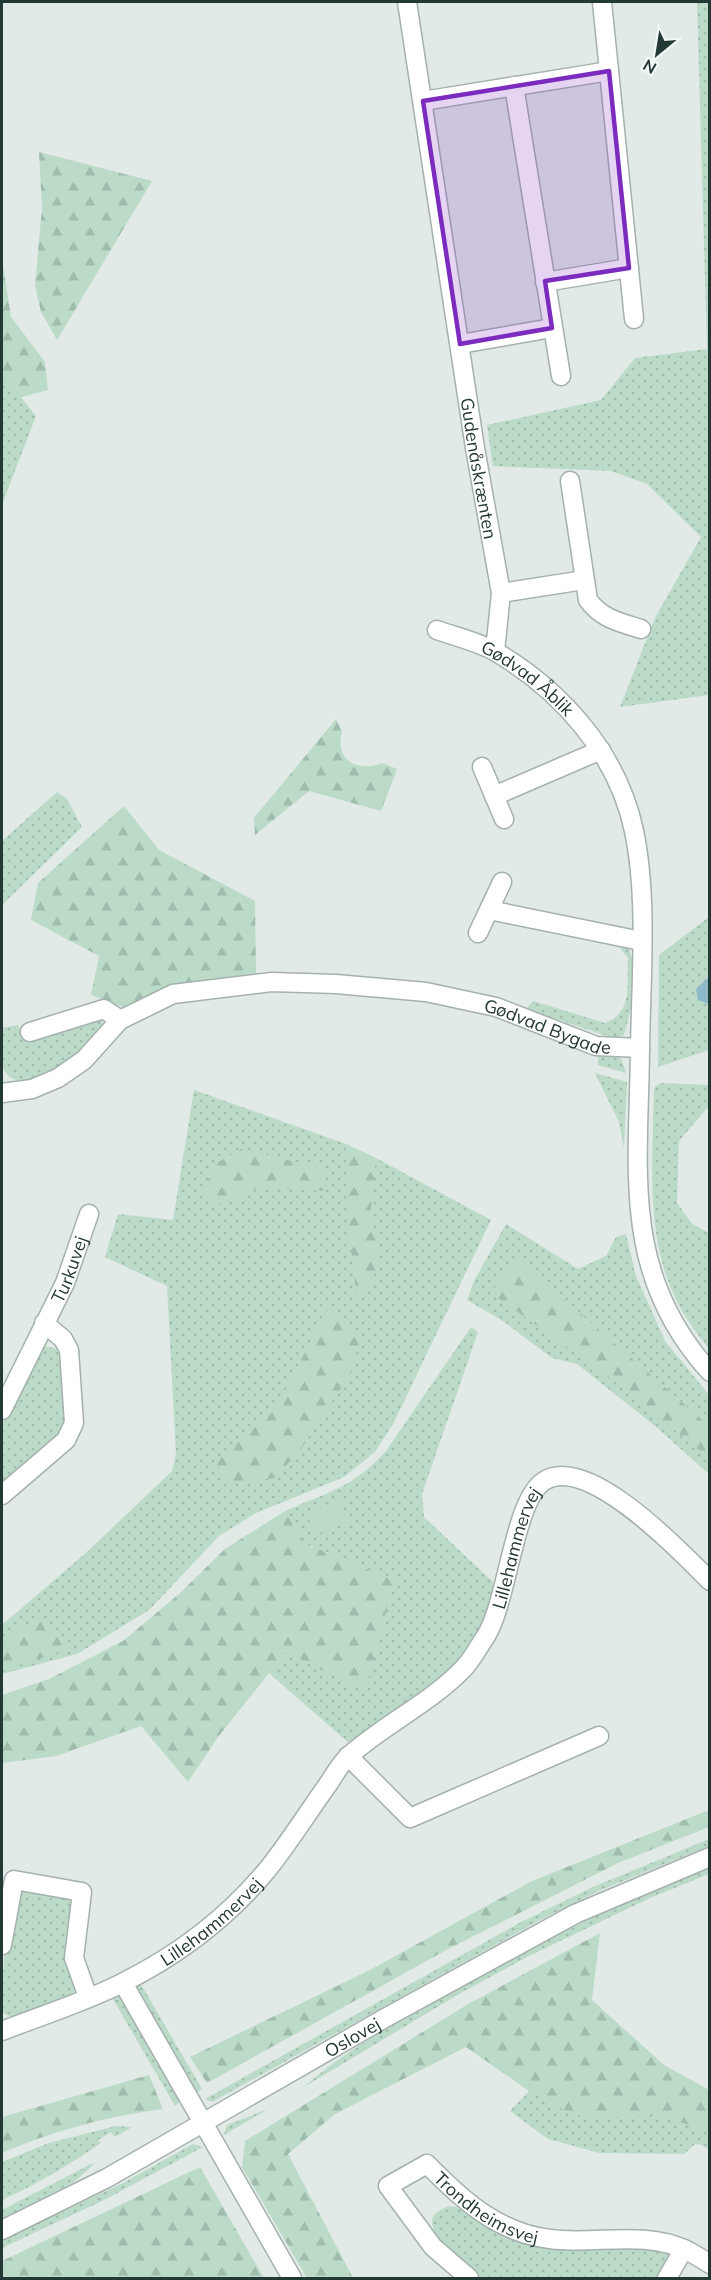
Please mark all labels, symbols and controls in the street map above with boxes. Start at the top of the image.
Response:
north arrow [627,24,687,84]
text: N [639,55,660,79]
street label: Gudenåskrænten [456,396,503,541]
street label: Gødvad Åblik [478,635,580,721]
street label: Gødvad Bygade [482,993,611,1059]
street label: Turkuvej [46,1233,92,1307]
street label: Lillehammervej [486,1482,545,1612]
street label: Lillehammervej [156,1873,267,1970]
street label: Oslovej [320,2012,384,2062]
street label: Trondheimsvej [429,2166,541,2248]

